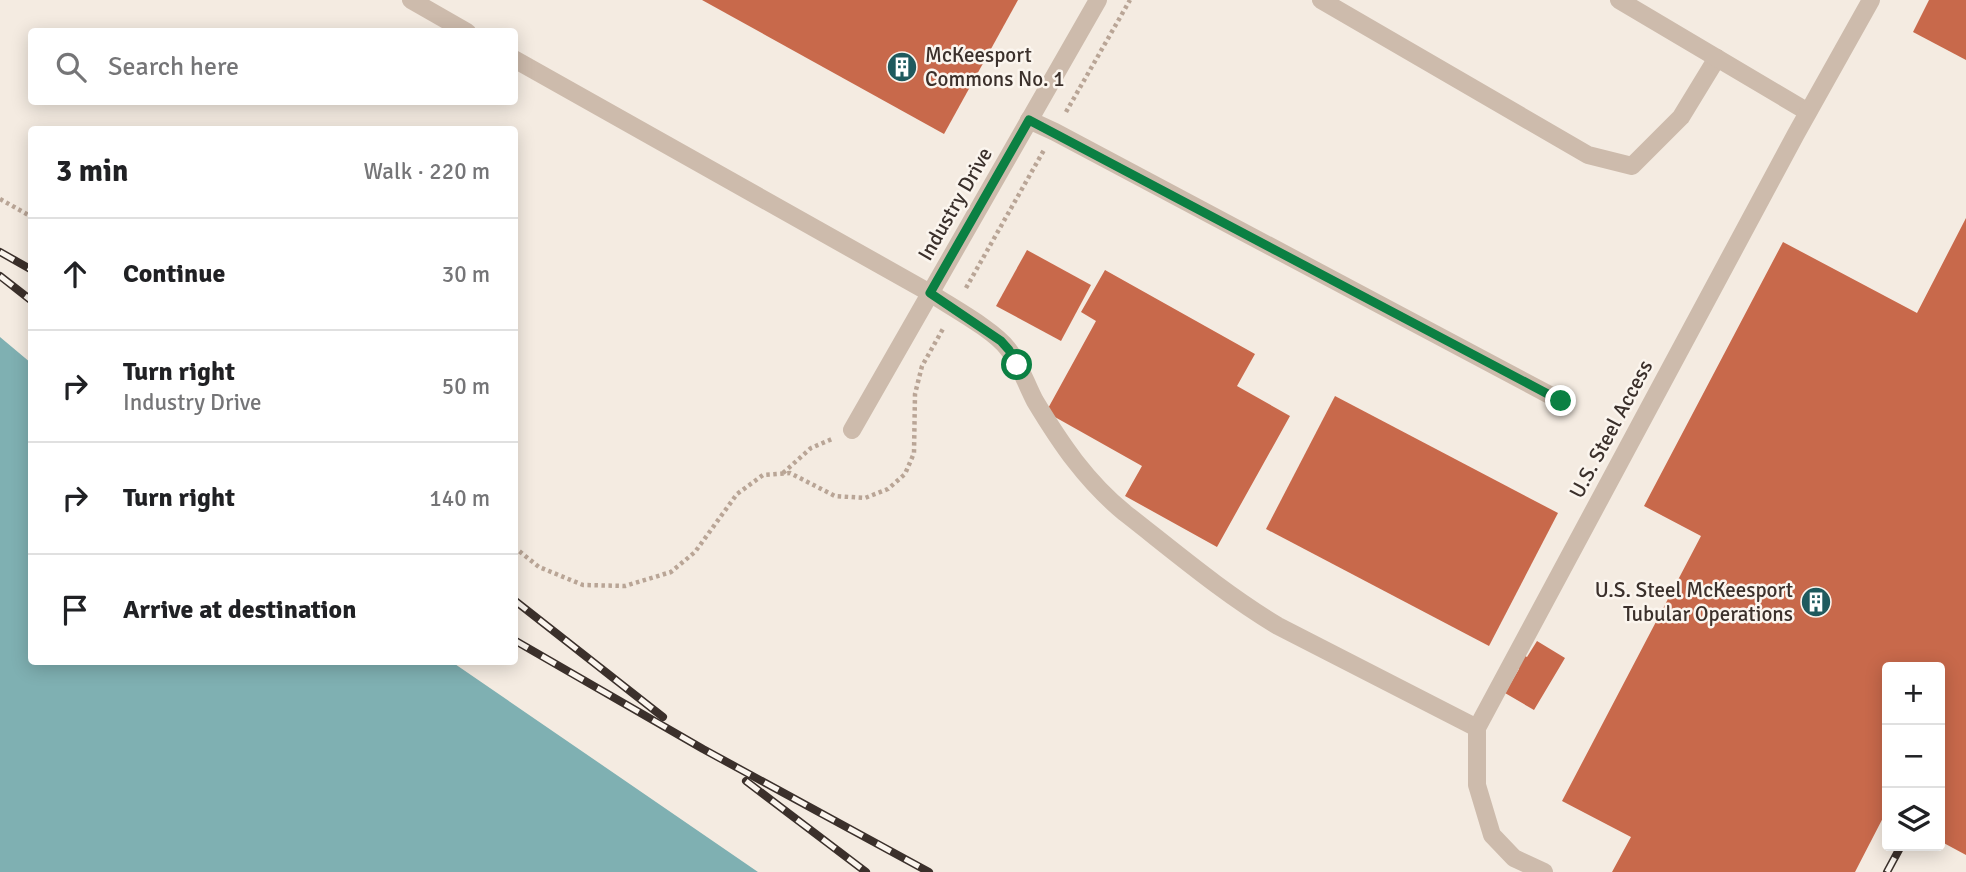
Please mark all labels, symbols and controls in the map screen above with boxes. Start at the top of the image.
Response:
search box [28,28,518,105]
place label: McKeesport Commons No. 1 [925,42,1065,92]
icon: search [52,48,90,86]
building icon: McKeesport Commons No. 1 [885,50,919,84]
text: Search here [108,51,239,83]
street label: Industry Drive [912,143,998,265]
text: 3 min [56,153,128,190]
text: Walk · 220 m [364,157,490,186]
icon: ahead [56,255,94,293]
text: Continue [123,258,225,290]
text: 30 m [442,260,490,289]
route start [1001,349,1032,380]
text: Turn right [123,356,235,388]
street label: U.S. Steel Access [1564,356,1658,502]
icon: right [56,367,94,405]
text: 50 m [442,372,490,401]
route end [1545,385,1576,416]
text: Industry Drive [123,388,262,417]
icon: right [56,479,94,517]
text: Turn right [123,482,235,514]
text: 140 m [429,484,490,513]
place label: U.S. Steel McKeesport Tubular Operations [1595,577,1793,627]
building icon: U.S. Steel McKeesport Tubular Operations [1799,585,1833,619]
icon: arrive [56,591,94,629]
text: Arrive at destination [123,594,356,626]
map controls [1882,662,1945,851]
button: + [1882,662,1945,725]
button: − [1882,725,1945,788]
button: layers [1882,788,1945,851]

